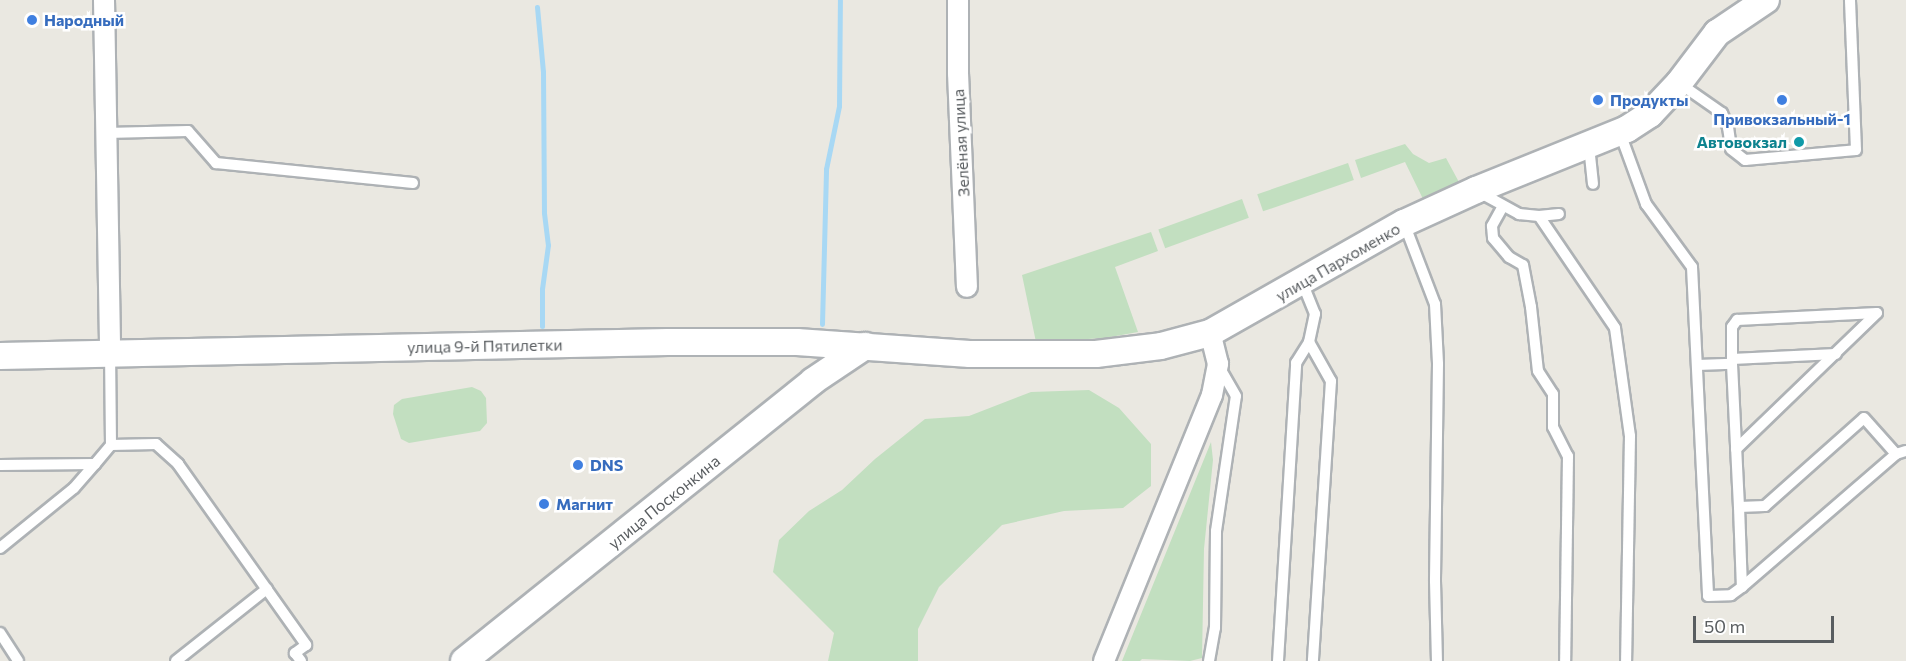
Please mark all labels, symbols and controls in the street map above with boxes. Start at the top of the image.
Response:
place label: Народный [44,10,124,30]
marker: Народный [25,13,39,27]
street label: Зелёная улица [949,89,973,197]
place label: Продукты [1610,90,1689,110]
marker: Продукты [1591,93,1605,107]
marker: Привокзальный-1 [1775,93,1789,107]
place label: Привокзальный-1 [1713,109,1851,129]
place label: Автовокзал [1696,132,1787,152]
marker: Автовокзал [1792,135,1806,149]
street label: улица Пархоменко [1272,219,1404,305]
street label: улица 9-й Пятилетки [407,335,563,357]
street label: улица Посконкина [604,451,724,553]
place label: DNS [590,455,623,475]
marker: DNS [571,458,585,472]
place label: Магнит [556,494,613,514]
marker: Магнит [537,497,551,511]
scale bar [1696,604,1837,642]
text: 50 m [1704,615,1745,637]

